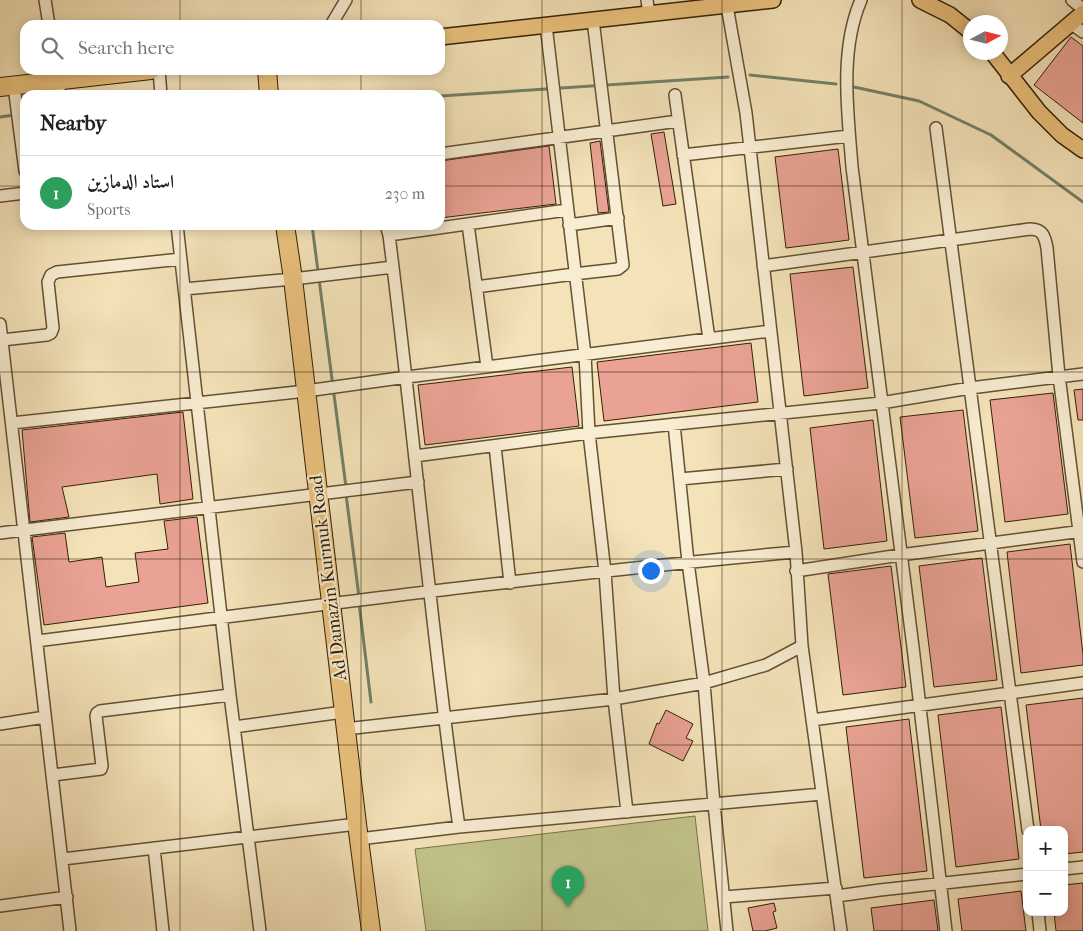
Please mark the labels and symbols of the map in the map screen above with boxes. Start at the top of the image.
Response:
north arrow [963,15,1008,60]
street label: Ad Damazin Kurmuk Road [305,474,352,683]
your location [638,558,664,584]
pin: 1 [552,866,584,907]

